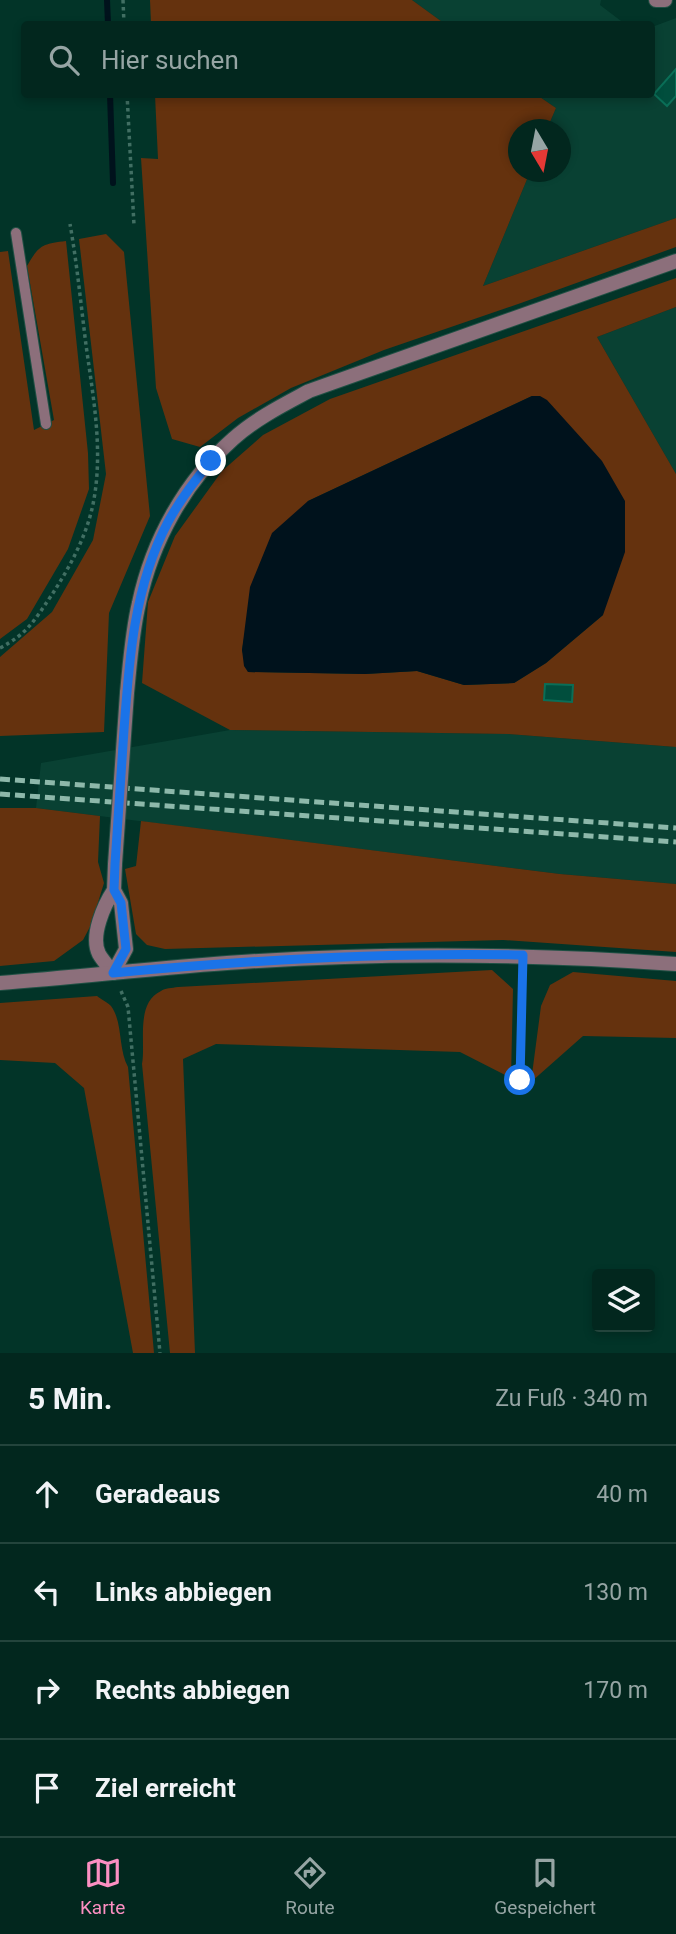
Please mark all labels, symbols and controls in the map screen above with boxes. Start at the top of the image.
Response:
search box [21,21,655,98]
icon: search [45,41,83,79]
text: Hier suchen [101,45,239,75]
north arrow [508,119,571,182]
route end [195,445,226,476]
route start [504,1064,535,1095]
map controls [592,1269,655,1332]
button: layers [592,1269,655,1332]
text: 5 Min. [28,1381,112,1416]
text: Zu Fuß · 340 m [495,1385,648,1412]
icon: ahead [28,1475,66,1513]
text: Geradeaus [95,1479,220,1509]
text: 40 m [596,1481,648,1508]
icon: left [28,1573,66,1611]
text: Links abbiegen [95,1577,272,1607]
text: 130 m [583,1579,648,1606]
icon: right [28,1671,66,1709]
text: Rechts abbiegen [95,1675,290,1705]
text: 170 m [583,1677,648,1704]
icon: arrive [28,1769,66,1807]
text: Ziel erreicht [95,1773,236,1803]
tab: Karte [80,1854,125,1919]
tab: Route [285,1854,334,1919]
tab: Gespeichert [494,1854,596,1919]

